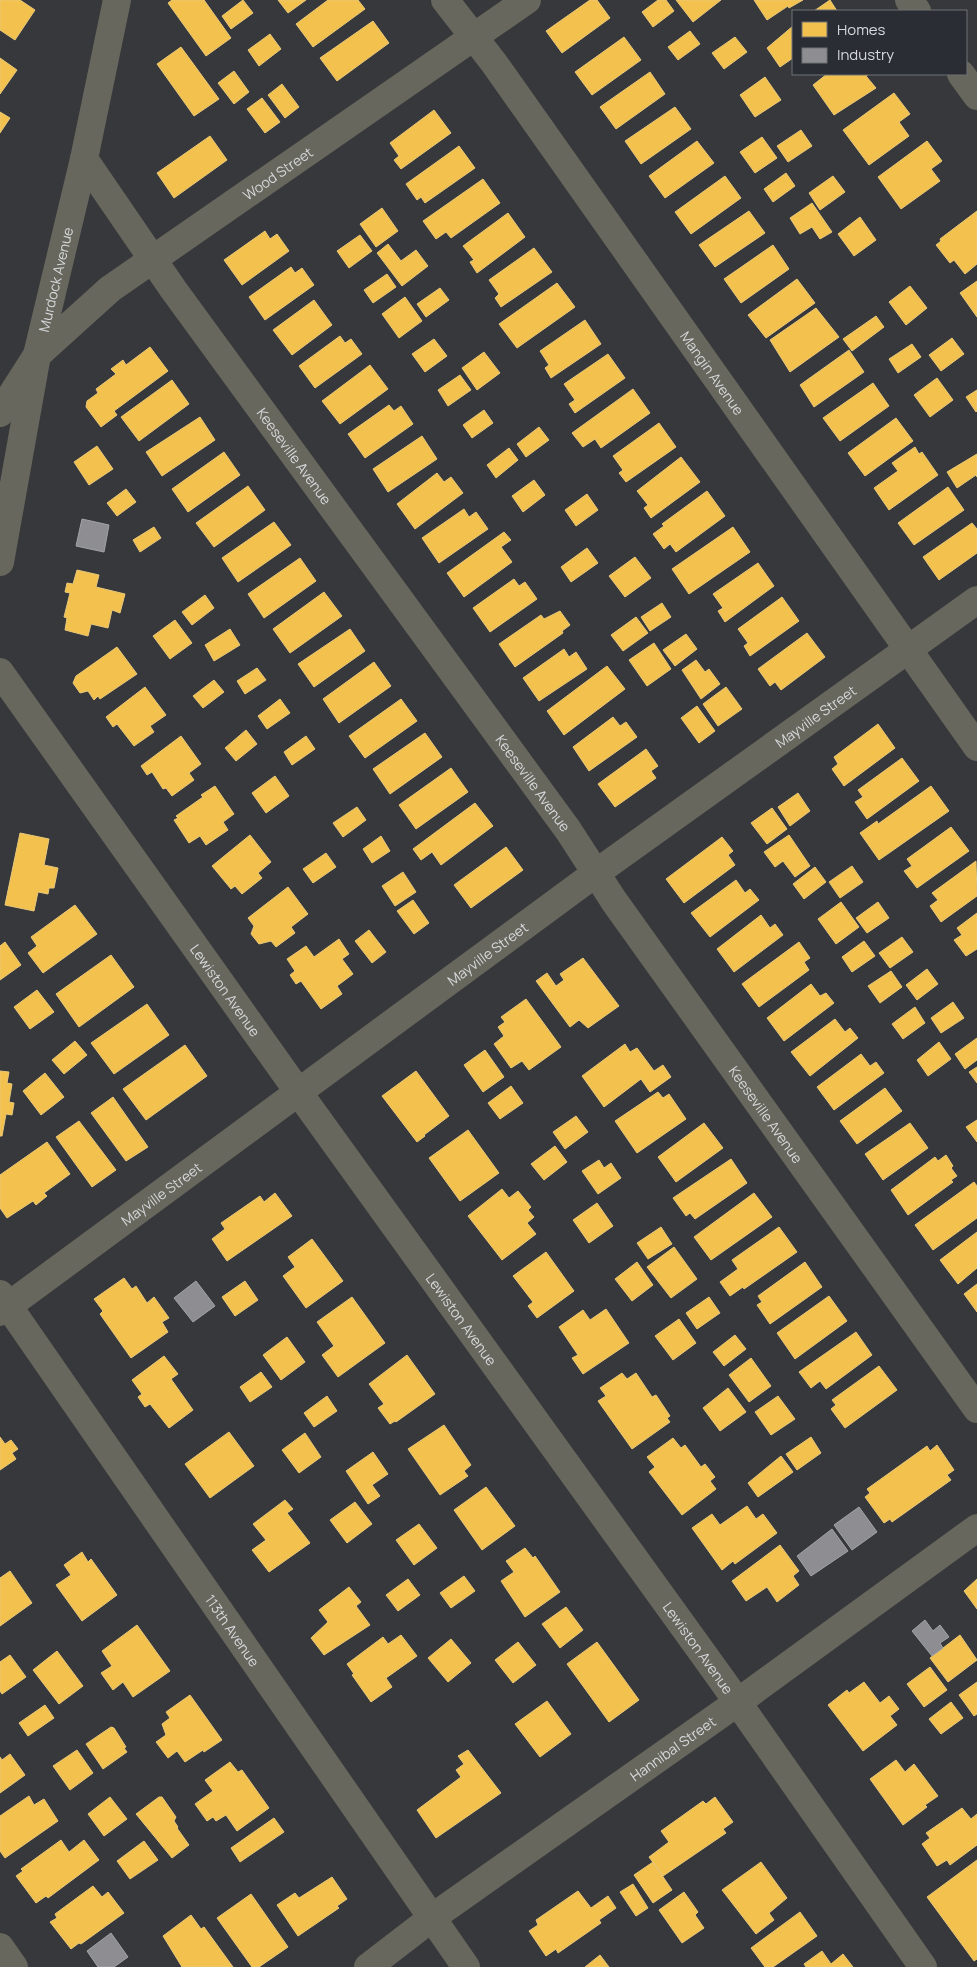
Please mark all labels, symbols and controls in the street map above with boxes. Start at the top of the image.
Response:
legend [792,10,967,75]
text: Homes [837,19,886,40]
text: Industry [837,44,894,65]
street label: Wood Street [239,142,317,204]
street label: Murdock Avenue [33,225,77,334]
street label: Mangin Avenue [677,327,749,418]
street label: Keeseville Avenue [253,404,336,508]
street label: Mayville Street [771,680,860,751]
street label: Keeseville Avenue [492,731,575,835]
street label: Mayville Street [443,917,532,989]
street label: Lewiston Avenue [186,940,265,1040]
street label: Keeseville Avenue [725,1062,808,1167]
street label: Mayville Street [117,1157,205,1229]
street label: Lewiston Avenue [422,1269,502,1369]
street label: 113th Avenue [201,1591,264,1670]
street label: Lewiston Avenue [659,1598,738,1697]
street label: Hannibal Street [626,1711,719,1785]

